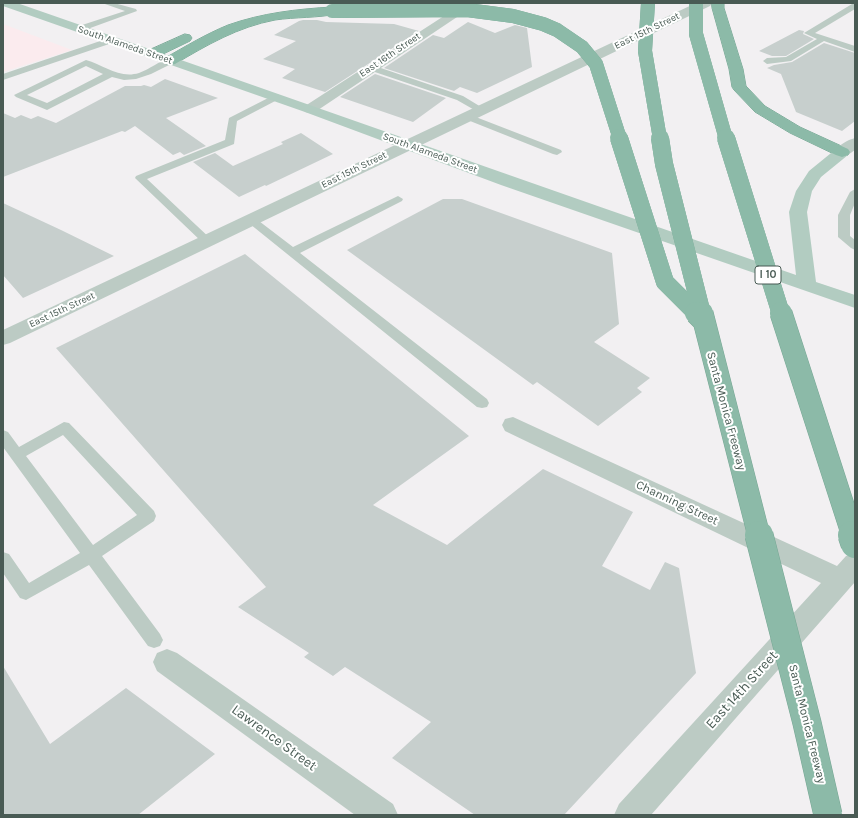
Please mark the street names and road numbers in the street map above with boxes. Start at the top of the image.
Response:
street label: East 15th Street [612,10,682,52]
street label: South Alameda Street [76,23,174,67]
street label: East 16th Street [357,30,423,80]
street label: South Alameda Street [381,130,479,176]
street label: East 15th Street [319,149,389,191]
road number: I 10 [755,266,781,284]
street label: East 15th Street [27,290,97,330]
street label: Santa Monica Freeway [703,350,749,472]
street label: Channing Street [634,478,720,528]
street label: East 14th Street [702,647,782,733]
street label: Santa Monica Freeway [785,663,829,785]
street label: Lawrence Street [228,701,320,775]

